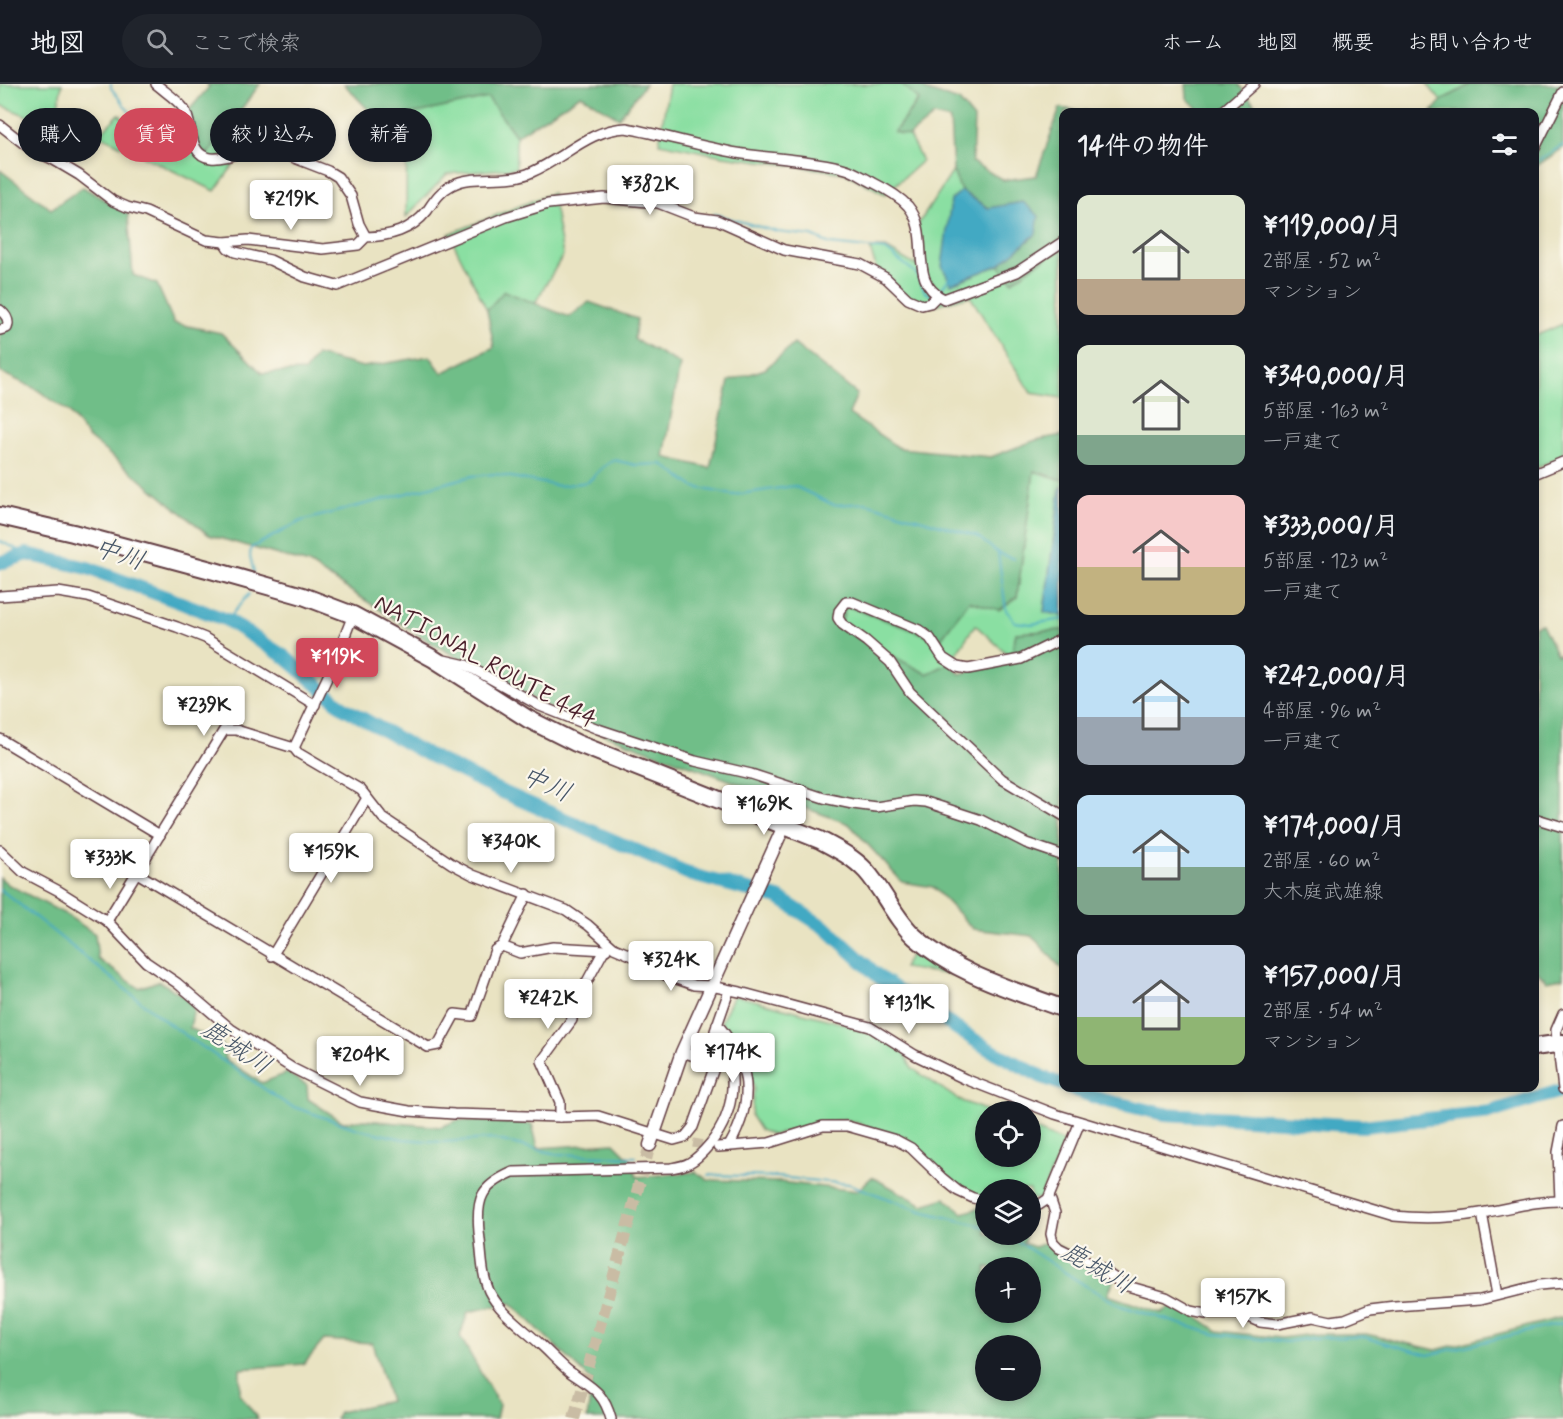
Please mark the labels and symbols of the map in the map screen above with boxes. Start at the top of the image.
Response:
pin: ¥382K [608,165,692,216]
pin: ¥219K [249,180,333,231]
water label: 中川 [89,530,149,580]
street label: NATIONAL ROUTE 444 [368,588,602,736]
pin: ¥119K [295,638,379,689]
pin: ¥239K [162,686,246,737]
water label: 中川 [515,759,577,811]
pin: ¥169K [722,785,806,836]
pin: ¥340K [469,823,553,874]
pin: ¥159K [289,833,373,884]
pin: ¥333K [68,839,152,890]
pin: ¥324K [629,941,713,992]
pin: ¥242K [506,979,590,1030]
pin: ¥131K [867,984,951,1035]
water label: 鹿城川 [194,1012,278,1084]
pin: ¥174K [691,1033,775,1084]
pin: ¥204K [318,1036,402,1087]
water label: 鹿城川 [1055,1235,1139,1303]
pin: ¥157K [1201,1278,1285,1329]

